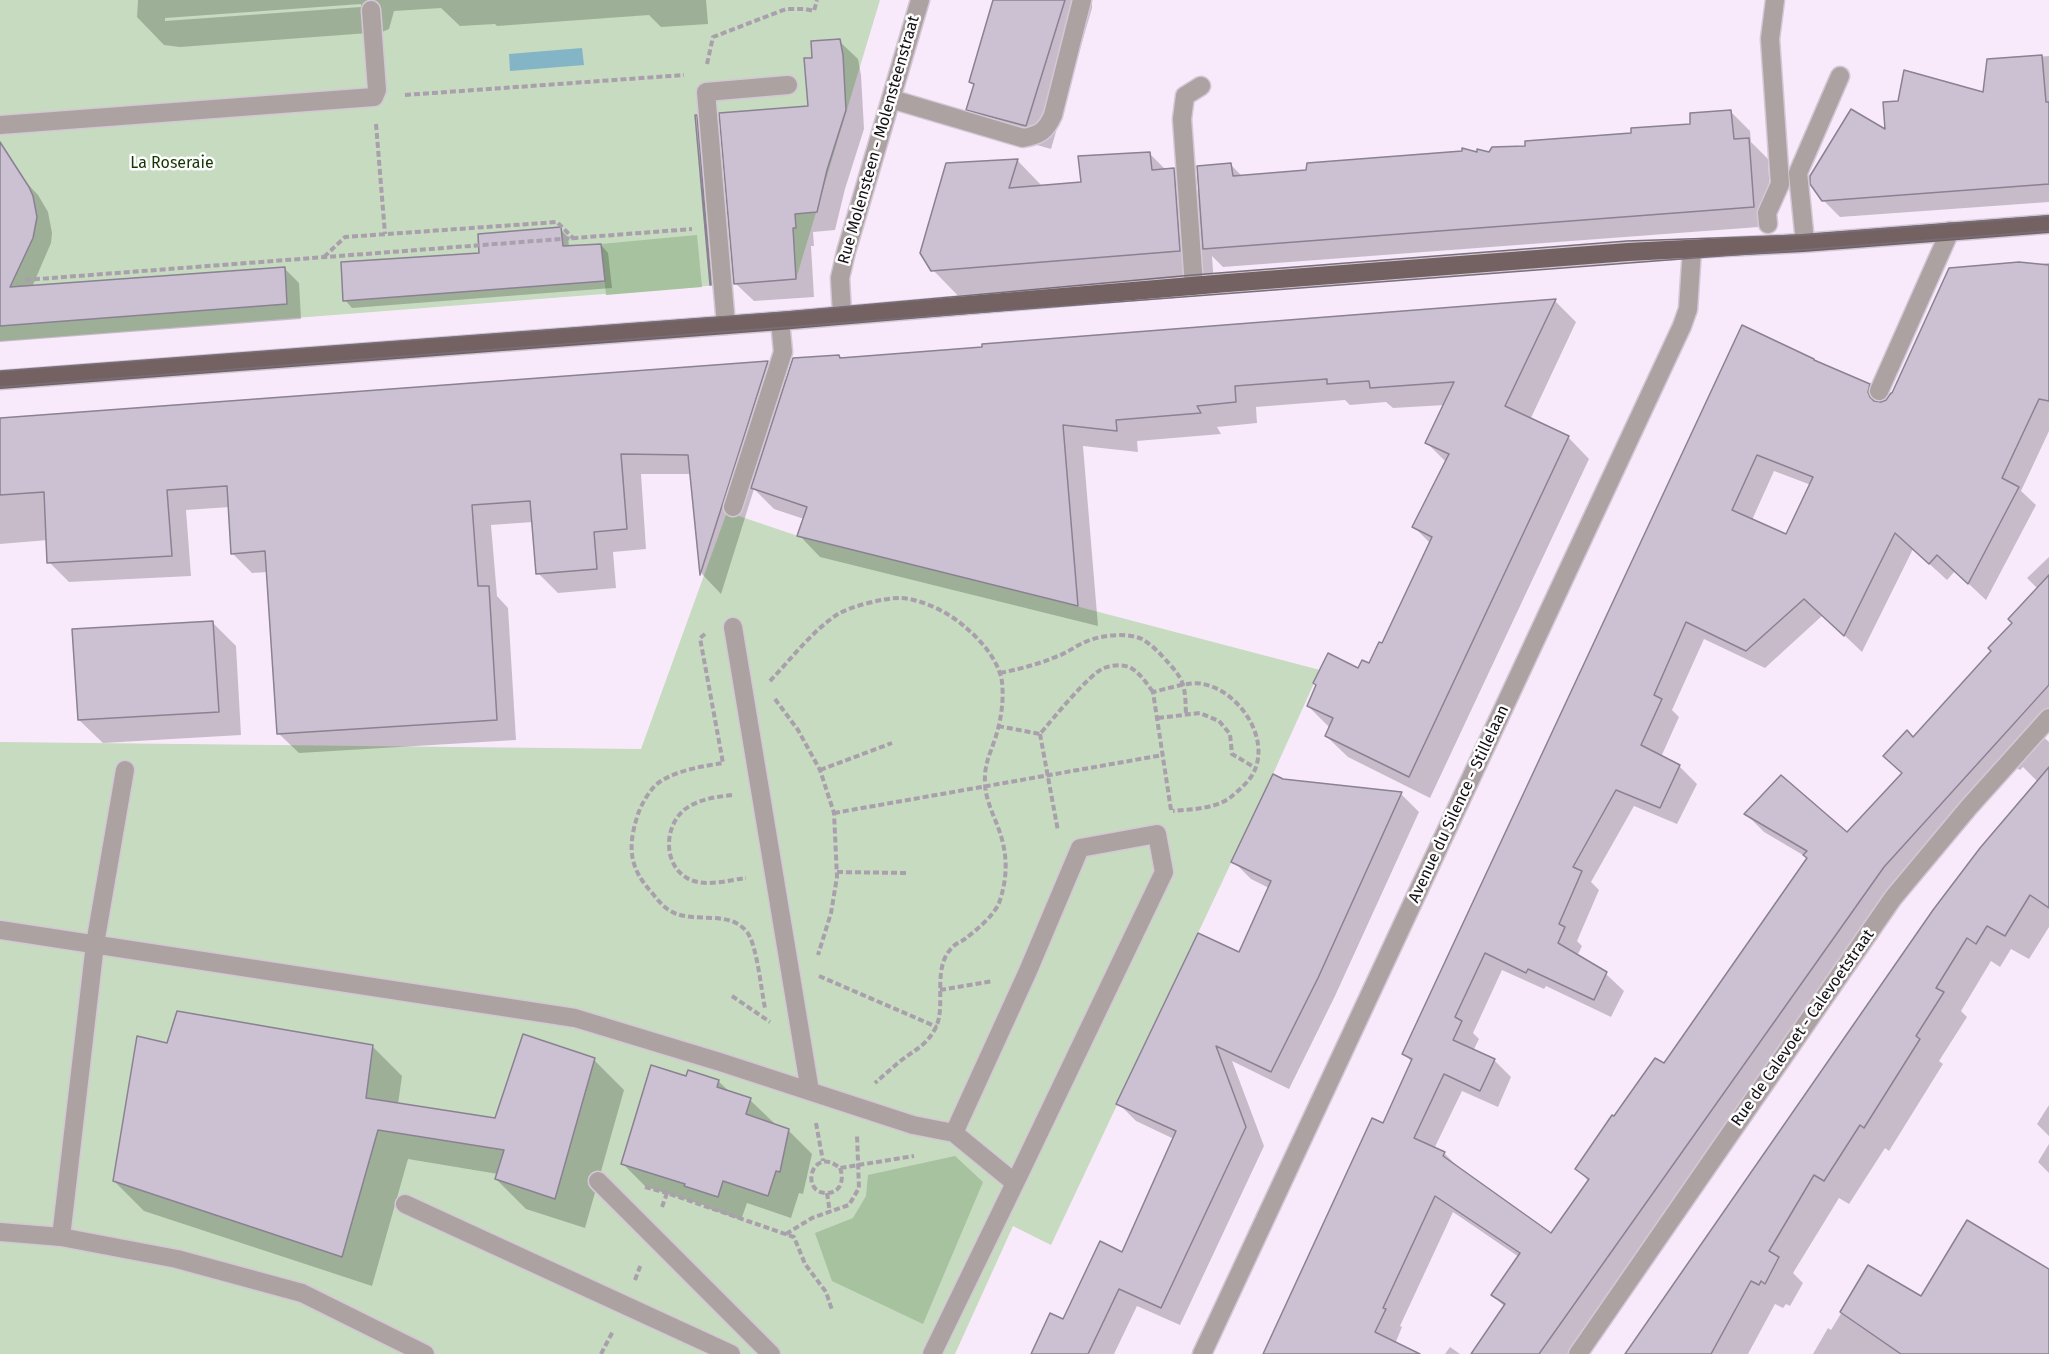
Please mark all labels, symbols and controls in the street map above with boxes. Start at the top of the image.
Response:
street label: Rue Molensteen - Molensteenstraat [834,14,924,266]
park label: La Roseraie [130,154,214,174]
street label: Avenue du Silence - Stillelaan [1405,702,1513,906]
street label: Rue de Calevoet - Calevoetstraat [1727,926,1879,1130]

